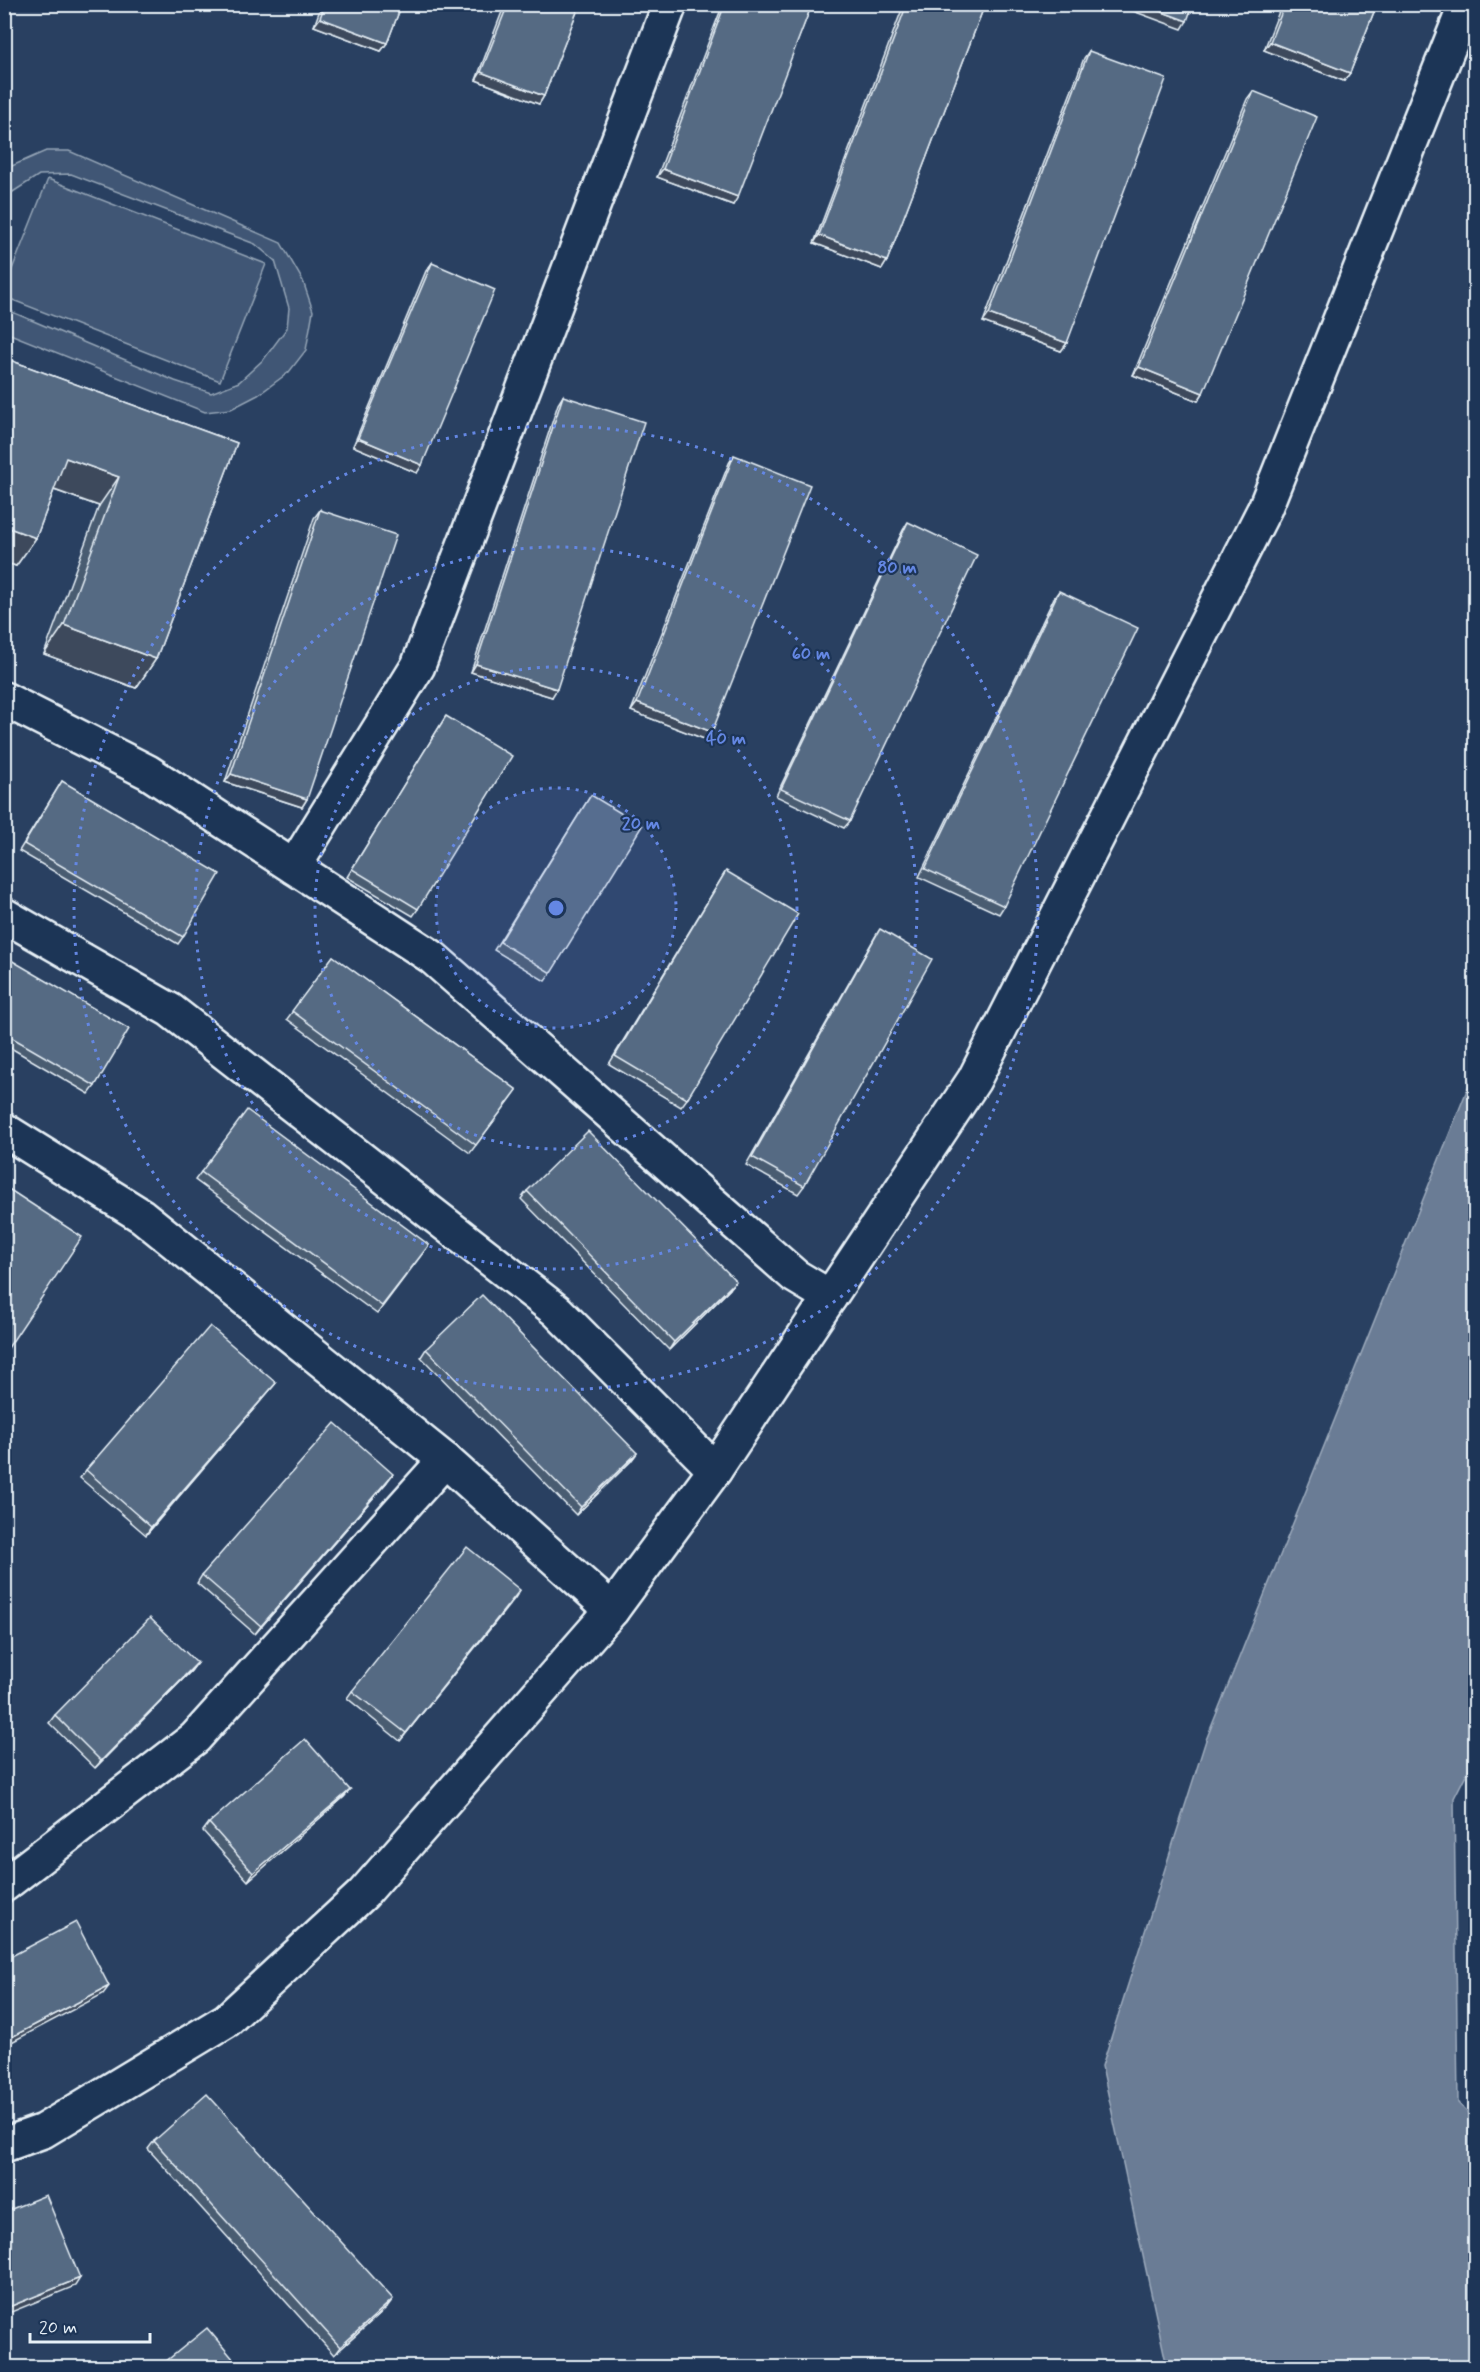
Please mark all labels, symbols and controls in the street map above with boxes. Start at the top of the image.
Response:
text: 80 m [877,556,917,580]
text: 60 m [792,642,830,666]
text: 40 m [706,727,746,751]
text: 20 m [622,812,660,836]
centre of rings [546,898,566,918]
scale bar [30,2306,150,2344]
text: 20 m [39,2316,77,2340]

